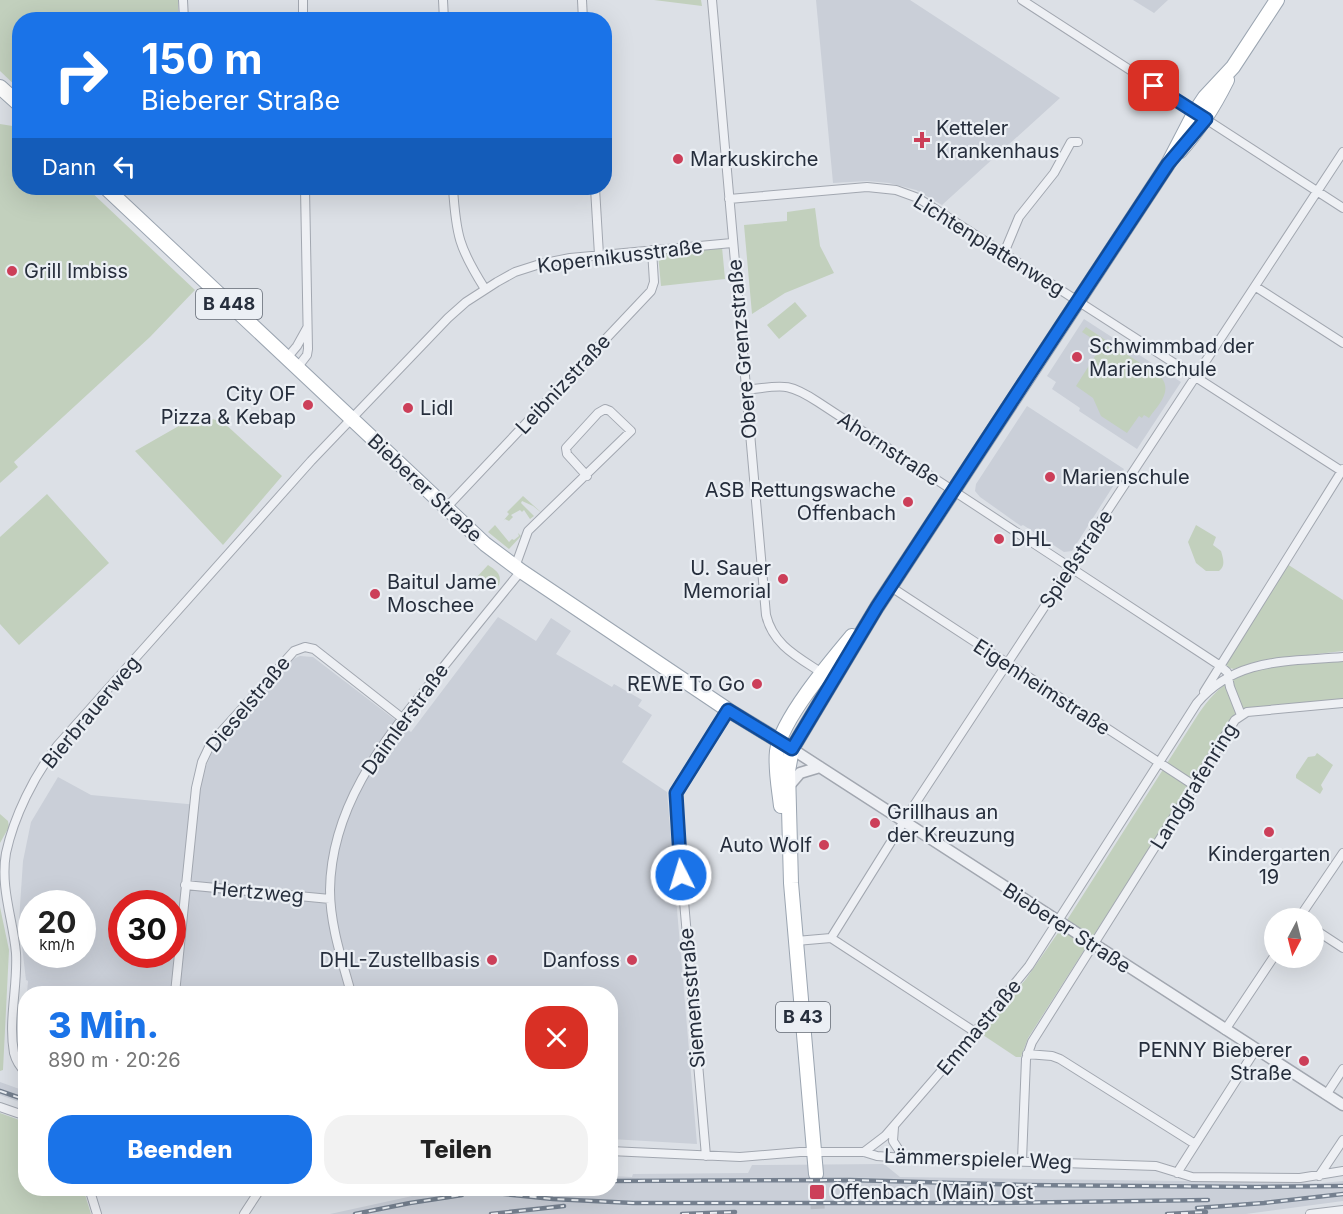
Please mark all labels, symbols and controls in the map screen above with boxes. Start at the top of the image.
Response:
text: 150 m [141,33,263,84]
icon: right [42,36,120,114]
pin [1128,60,1179,111]
icon: arrive [1137,69,1170,102]
text: Bieberer Straße [141,84,340,117]
place label: Ketteler Krankenhaus [936,116,1059,163]
marker: Ketteler Krankenhaus [913,131,931,149]
place label: Markuskirche [690,147,818,171]
icon: left [108,150,141,183]
marker: Markuskirche [671,152,685,166]
text: Dann [42,154,96,180]
street label: Lichtenplattenweg [909,189,1069,301]
street label: Kopernikusstraße [536,234,704,278]
street label: Obere Grenzstraße [722,258,762,440]
place label: Grill Imbiss [24,259,128,283]
marker: Grill Imbiss [5,264,19,278]
road number: B 448 [196,289,262,319]
street label: Leibnizstraße [511,329,615,439]
place label: Schwimmbad der Marienschule [1089,334,1255,381]
marker: Schwimmbad der Marienschule [1070,350,1084,364]
place label: City OF Pizza & Kebap [161,382,296,429]
place label: Lidl [420,396,453,420]
marker: City OF Pizza & Kebap [301,398,315,412]
marker: Lidl [401,401,415,415]
street label: Ahornstraße [833,407,945,491]
street label: Bieberer Straße [363,429,487,547]
place label: Marienschule [1062,465,1190,489]
marker: Marienschule [1043,470,1057,484]
place label: ASB Rettungswache Offenbach [705,478,896,525]
marker: ASB Rettungswache Offenbach [901,495,915,509]
street label: Spießstraße [1034,505,1118,613]
place label: DHL [1011,527,1052,551]
marker: DHL [992,532,1006,546]
place label: U. Sauer Memorial [683,556,771,603]
place label: Baitul Jame Moschee [387,570,497,617]
marker: U. Sauer Memorial [776,572,790,586]
marker: Baitul Jame Moschee [368,587,382,601]
street label: Eigenheimstraße [969,634,1115,740]
street label: Bierbrauerweg [37,651,145,773]
street label: Dieselstraße [201,651,295,757]
street label: Daimlerstraße [357,659,453,779]
place label: REWE To Go [627,672,745,696]
marker: REWE To Go [750,677,764,691]
street label: Landgrafenring [1145,718,1243,854]
place label: Grillhaus an der Kreuzung [887,800,1015,847]
marker: Grillhaus an der Kreuzung [868,816,882,830]
marker: Kindergarten 19 [1262,825,1276,839]
place label: Auto Wolf [719,833,813,857]
marker: Auto Wolf [817,838,831,852]
place label: Kindergarten 19 [1208,842,1330,889]
position arrow [649,843,713,907]
street label: Hertzweg [211,876,305,908]
street label: Bieberer Straße [999,878,1135,978]
speed limit sign: 30 [108,890,186,968]
text: 20 [37,904,77,940]
north arrow [1264,908,1324,968]
map controls [1264,908,1324,968]
street label: Siemensstraße [674,927,710,1069]
text: km/h [39,935,75,954]
place label: DHL-Zustellbasis [320,948,480,972]
place label: Danfoss [543,948,620,972]
marker: DHL-Zustellbasis [485,953,499,967]
marker: Danfoss [625,953,639,967]
street label: Emmastraße [932,974,1026,1080]
road number: B 43 [776,1002,830,1032]
text: 3 Min. [48,1003,159,1047]
button: close [525,1006,588,1069]
place label: PENNY Bieberer Straße [1138,1038,1292,1085]
text: 890 m · 20:26 [48,1048,181,1072]
marker: PENNY Bieberer Straße [1297,1054,1311,1068]
button: Beenden [48,1115,312,1184]
button: Teilen [324,1115,588,1184]
street label: Lämmerspieler Weg [883,1144,1073,1174]
place label: Offenbach (Main) Ost [830,1180,1034,1204]
marker: Offenbach (Main) Ost [808,1183,826,1201]

